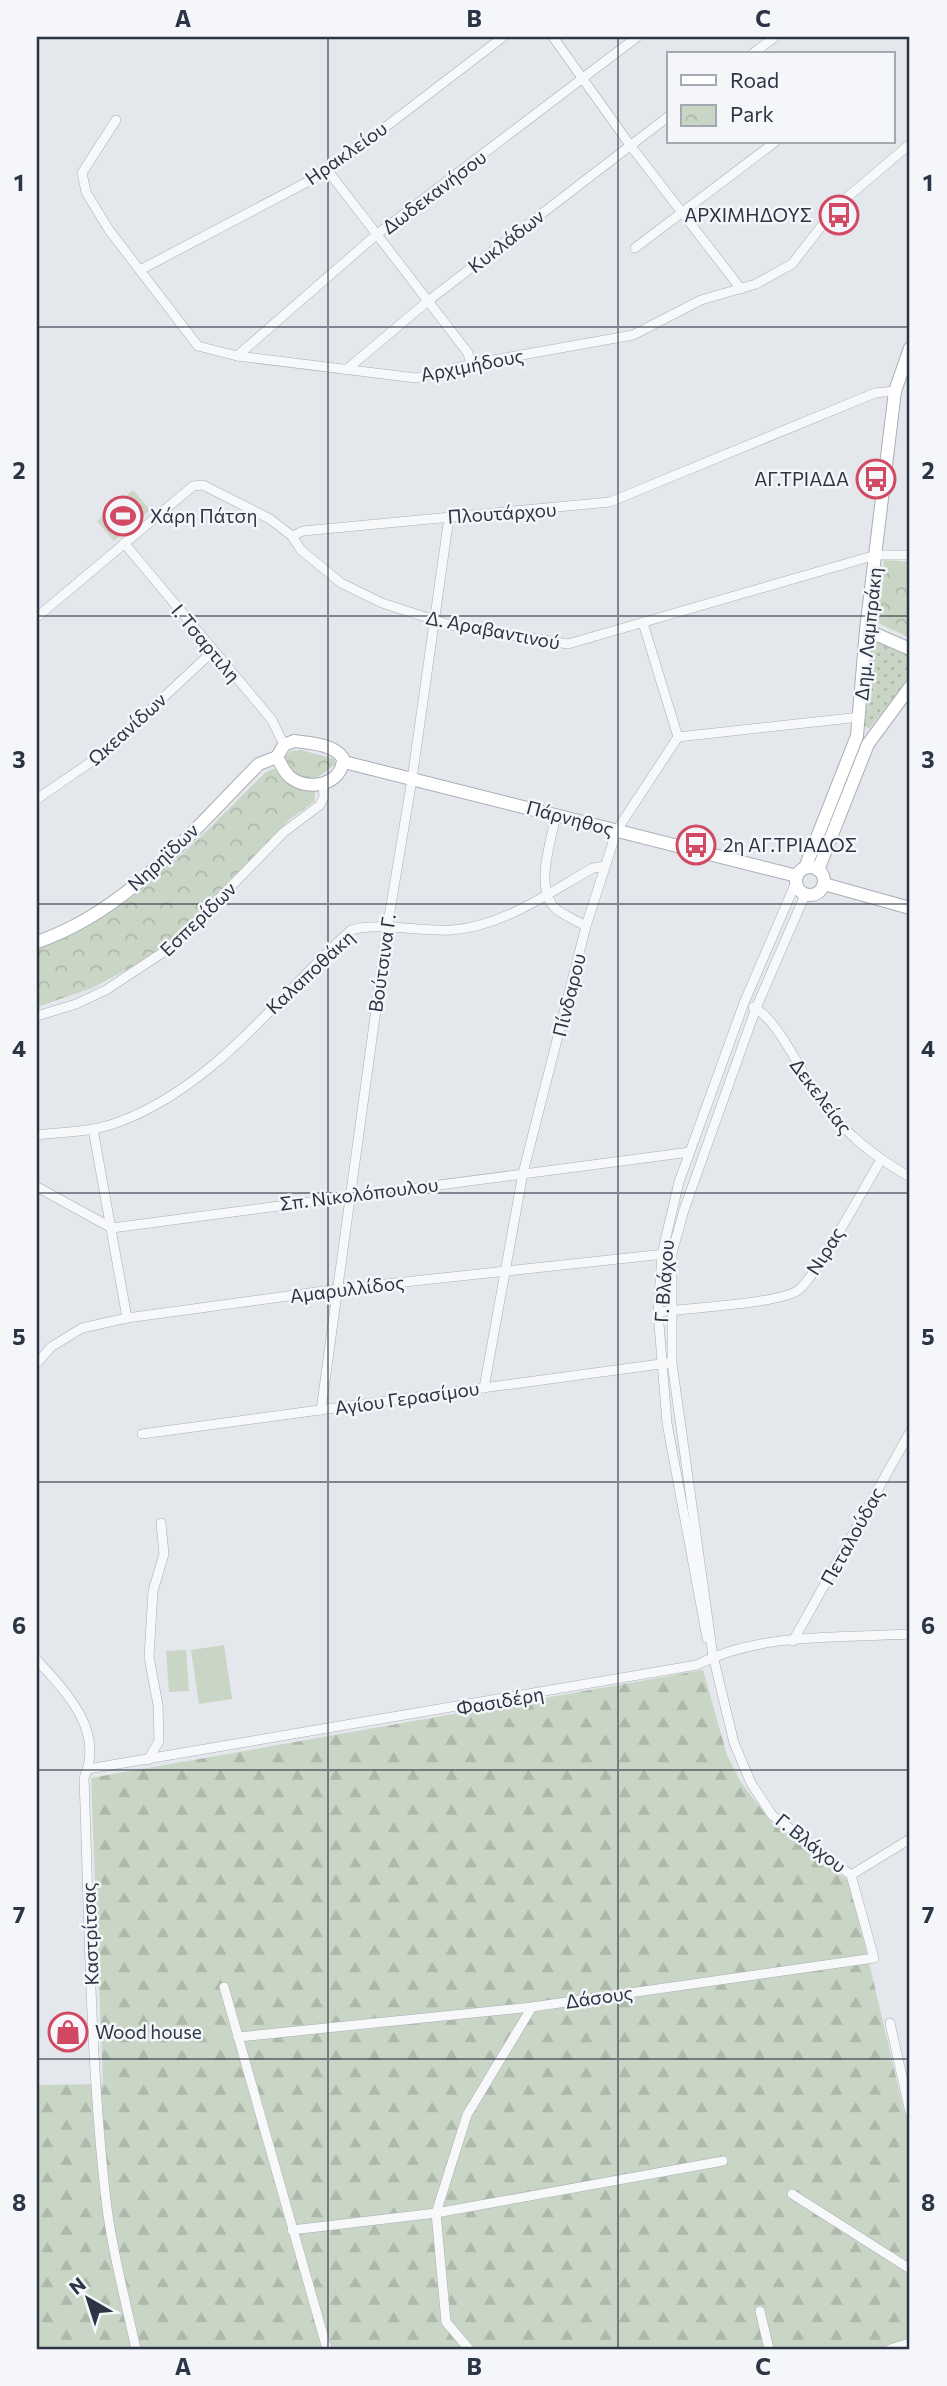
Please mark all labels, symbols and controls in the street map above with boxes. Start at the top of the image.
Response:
text: A [175,4,192,32]
text: B [466,4,482,32]
text: C [755,4,771,32]
legend [667,52,894,144]
text: Road [730,67,779,92]
text: Park [730,101,774,126]
street label: Ηρακλείου [300,116,391,189]
street label: Δωδεκανήσου [377,145,490,238]
text: 1 [14,168,24,196]
text: 1 [923,168,933,196]
bus stop icon: ΑΡΧΙΜΗΔΟΥΣ [818,194,860,236]
place label: ΑΡΧΙΜΗΔΟΥΣ [684,203,812,226]
street label: Κυκλάδων [463,204,549,277]
street label: Αρχιμήδους [418,343,525,386]
text: 2 [12,456,26,484]
text: 2 [921,456,935,484]
bus stop icon: ΑΓ.ΤΡΙΑΔΑ [855,458,897,500]
place label: ΑΓ.ΤΡΙΑΔΑ [754,467,849,490]
sports icon: Χάρη Πάτση [102,495,144,537]
street label: Πλουτάρχου [447,497,557,528]
place label: Χάρη Πάτση [150,504,257,527]
street label: Δημ. Λαμπράκη [849,566,886,702]
street label: Ι. Τσαρτιλη [167,599,246,686]
street label: Δ. Αραβαντινού [424,605,562,654]
street label: Ωκεανίδων [83,687,171,770]
text: 3 [12,745,26,773]
text: 3 [921,745,935,773]
street label: Πάρνηθος [524,795,616,840]
street label: Νηρηϊδων [123,818,203,895]
bus stop icon: 2η ΑΓ.ΤΡΙΑΔΟΣ [675,824,717,866]
place label: 2η ΑΓ.ΤΡΙΑΔΟΣ [723,833,857,856]
street label: Εσπερίδων [155,876,241,961]
street label: Βούτσινα Γ. [363,912,400,1014]
street label: Καλαποθάκη [261,925,359,1018]
street label: Πίνδαρου [547,951,590,1039]
text: 4 [12,1034,26,1062]
text: 4 [921,1034,935,1062]
street label: Δεκελείας [785,1053,857,1138]
street label: Σπ. Νικολόπουλου [278,1172,440,1215]
street label: Νιρας [801,1222,848,1279]
street label: Γ. Βλάχου [649,1239,678,1323]
street label: Αμαρυλλίδος [288,1270,405,1307]
text: 5 [12,1322,26,1350]
text: 5 [921,1322,935,1350]
street label: Αγίου Γερασίμου [333,1376,481,1419]
street label: Πεταλούδας [815,1483,888,1589]
text: 6 [12,1611,26,1639]
text: 6 [921,1611,935,1639]
street label: Φασιδέρη [454,1682,545,1720]
street label: Γ. Βλάχου [772,1808,851,1877]
street label: Καστρίτσας [76,1882,103,1986]
text: 7 [13,1900,25,1928]
text: 7 [922,1900,934,1928]
street label: Δάσους [564,1980,634,2013]
shop icon: Wood house [47,2011,89,2053]
place label: Wood house [95,2020,202,2043]
text: 8 [12,2188,26,2216]
text: 8 [921,2188,935,2216]
north arrow [52,2264,122,2334]
text: N [64,2272,90,2299]
text: A [175,2352,192,2380]
text: B [466,2352,482,2380]
text: C [755,2352,771,2380]

